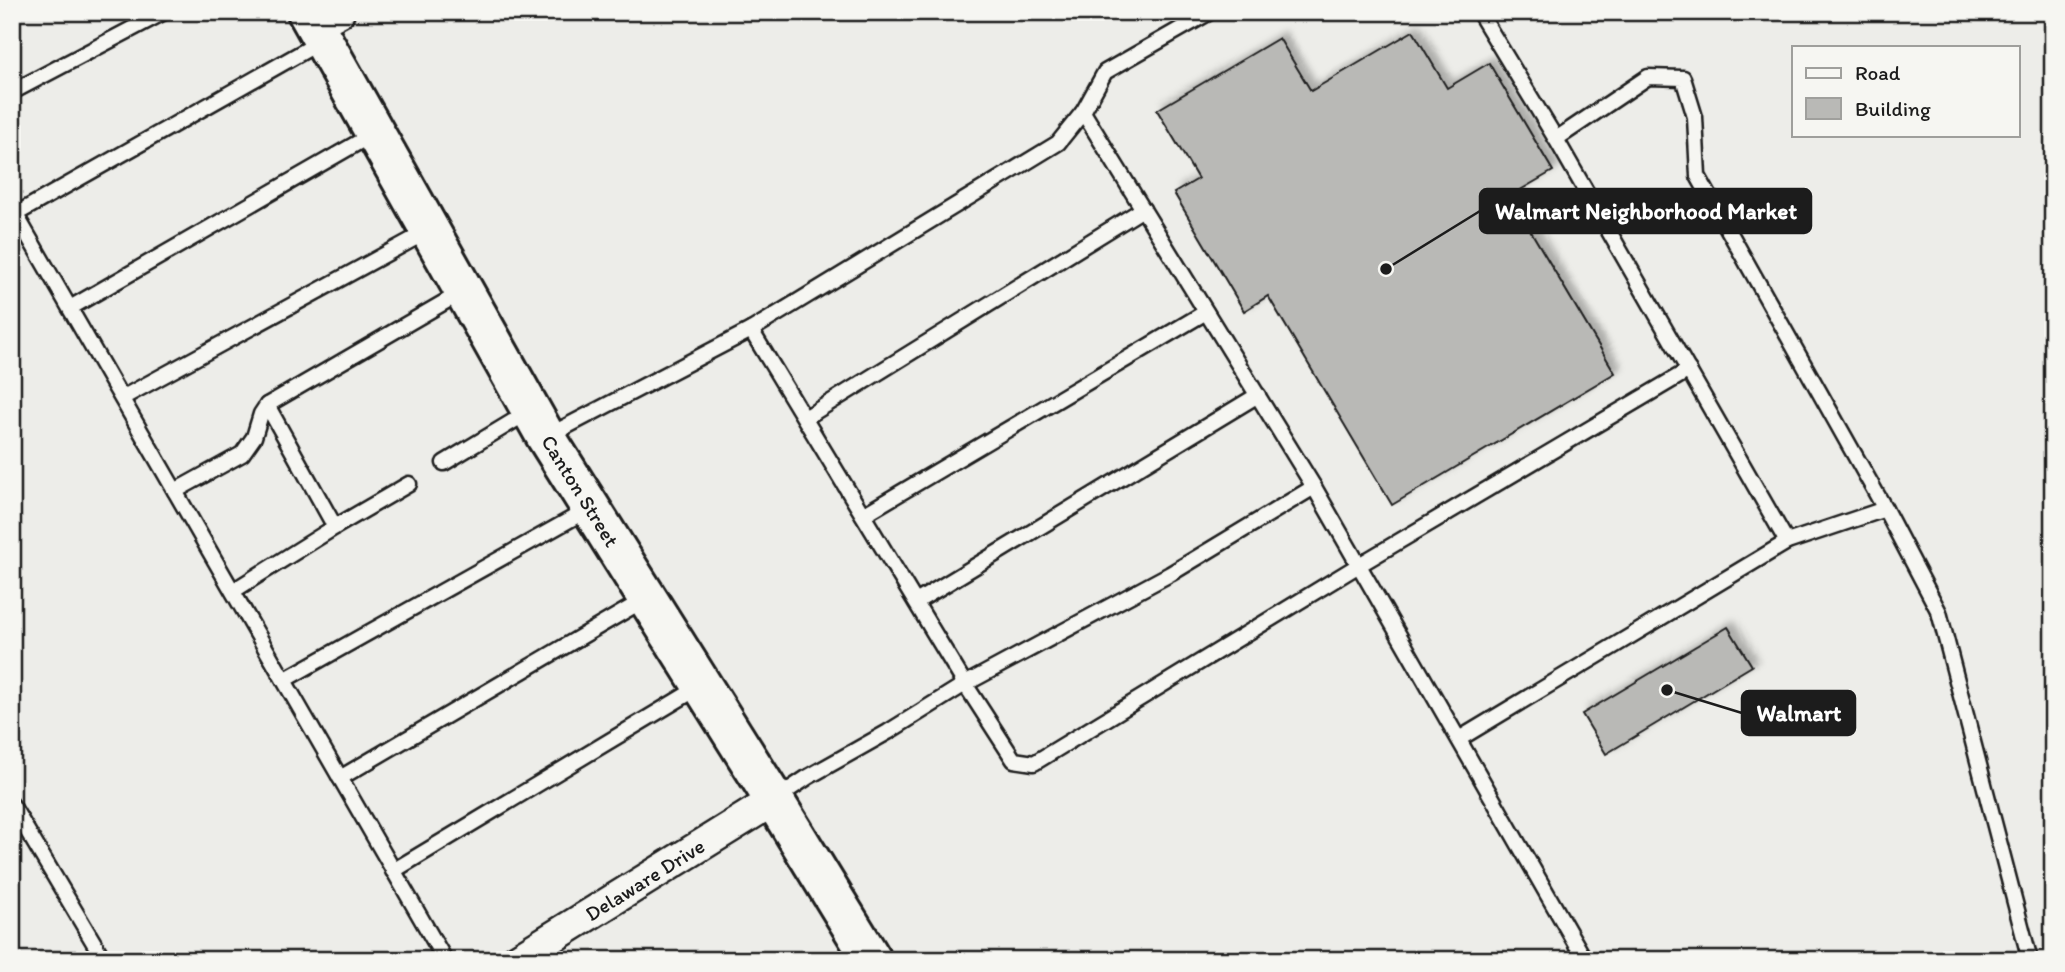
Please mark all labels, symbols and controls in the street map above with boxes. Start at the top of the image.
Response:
legend [1792,46,2020,136]
text: Road [1855,60,1901,85]
text: Building [1855,96,1931,121]
callout: Walmart Neighborhood Market [1480,189,1811,233]
text: Walmart Neighborhood Market [1495,197,1797,225]
street label: Canton Street [536,430,625,551]
callout: Walmart [1742,691,1855,735]
text: Walmart [1757,699,1842,727]
street label: Delaware Drive [580,833,709,926]

